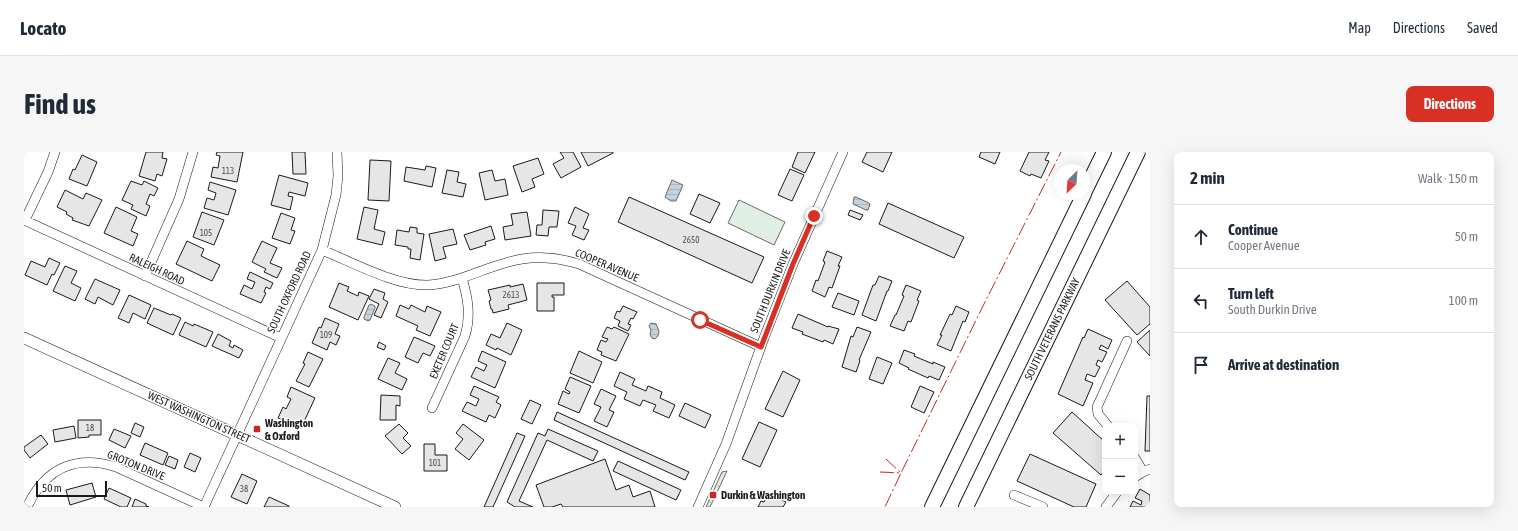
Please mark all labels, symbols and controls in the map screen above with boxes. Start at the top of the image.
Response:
text: Locato [20,17,66,39]
text: Map [1348,20,1371,36]
text: Directions [1393,20,1445,36]
text: Saved [1467,20,1498,36]
button: Directions [1406,86,1494,122]
text: Find us [24,88,96,120]
north arrow [1054,164,1090,200]
house number: 113 [222,166,234,176]
text: 2 min [1190,168,1225,188]
text: Walk · 150 m [1418,171,1478,186]
route end [805,207,823,225]
text: Continue [1228,221,1278,238]
icon: ahead [1190,226,1212,248]
house number: 105 [200,228,212,238]
text: 50 m [1455,229,1478,244]
house number: 2650 [683,235,699,245]
text: Cooper Avenue [1228,238,1300,253]
street label: COOPER AVENUE [574,246,641,284]
street label: SOUTH DURKIN DRIVE [748,247,792,335]
street label: SOUTH OXFORD ROAD [265,249,313,335]
street label: RALEIGH ROAD [127,251,187,287]
street label: SOUTH VETERANS PARKWAY [1022,276,1082,382]
text: Turn left [1228,285,1274,302]
house number: 2613 [503,290,519,300]
icon: left [1190,290,1212,312]
text: 100 m [1449,293,1478,308]
text: South Durkin Drive [1228,302,1317,317]
route start [691,311,709,329]
street label: EXETER COURT [427,321,461,380]
house number: 109 [320,330,332,340]
icon: arrive [1190,354,1212,376]
text: Arrive at destination [1228,356,1339,373]
street label: WEST WASHINGTON STREET [146,389,252,445]
place label: Washington & Oxford [264,417,313,442]
house number: 18 [86,423,94,433]
map controls [1102,423,1138,495]
button: + [1102,423,1138,459]
marker: Washington & Oxford [252,424,262,434]
street label: GROTON DRIVE [105,448,167,482]
house number: 101 [429,458,441,468]
button: − [1102,459,1138,495]
scale bar [36,479,107,498]
text: 50 m [42,482,62,494]
house number: 38 [240,484,248,494]
place label: Durkin & Washington [721,489,805,501]
marker: Durkin & Washington [708,490,718,500]

